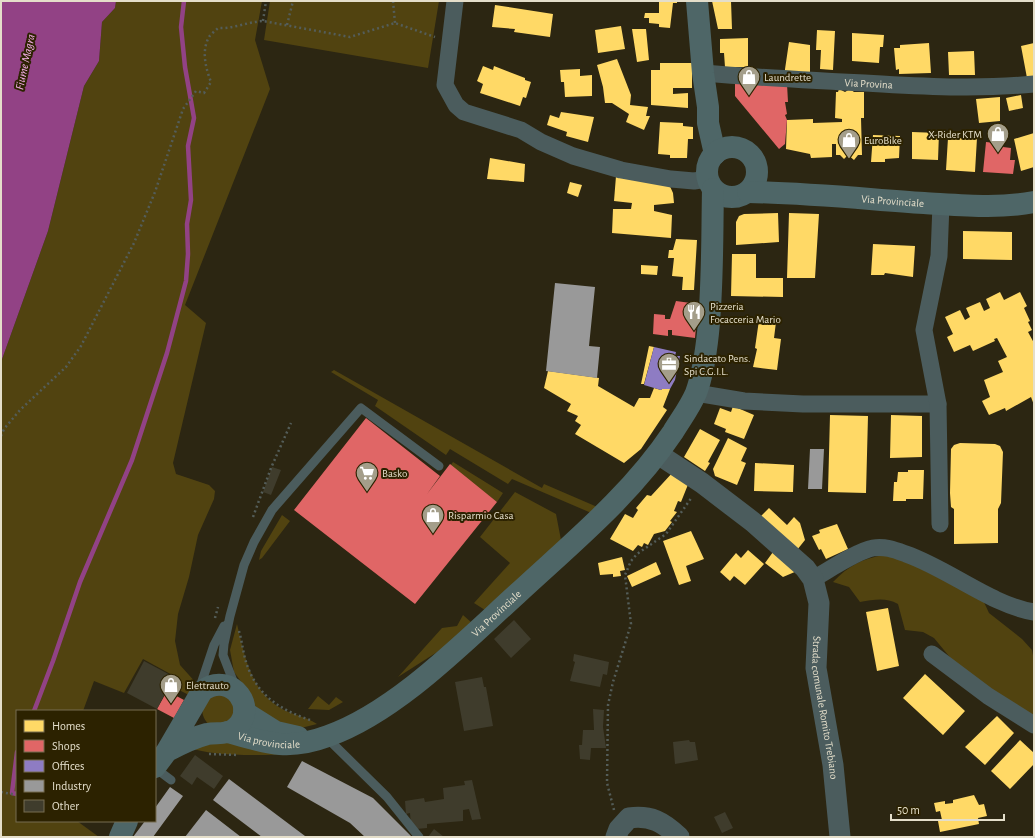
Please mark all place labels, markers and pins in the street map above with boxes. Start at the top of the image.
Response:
shop icon: Laundrette [736,64,762,97]
place label: Laundrette [764,72,811,83]
shop icon: X-Rider KTM [985,121,1011,154]
shop icon: EuroBike [836,127,862,160]
place label: X-Rider KTM [928,129,982,140]
place label: EuroBike [864,135,902,146]
restaurant icon: Pizzeria Focacceria Mario [681,299,707,332]
place label: Pizzeria Focacceria Mario [710,301,781,325]
office icon: Sindacato Pens. Spi C.G.I.L. [656,351,682,384]
place label: Sindacato Pens. Spi C.G.I.L. [684,353,751,377]
supermarket icon: Basko [354,460,380,493]
place label: Basko [382,468,407,479]
shop icon: Risparmio Casa [420,502,446,535]
place label: Risparmio Casa [448,510,514,521]
shop icon: Elettrauto [158,672,184,705]
place label: Elettrauto [186,680,229,691]

